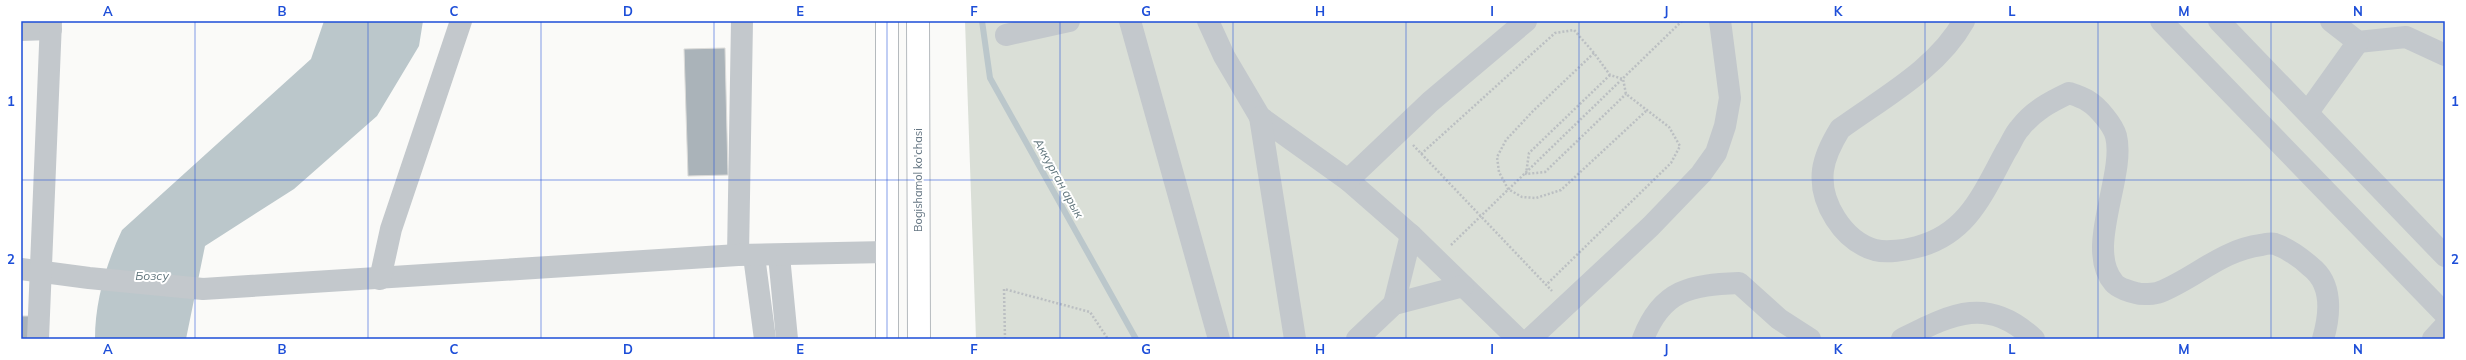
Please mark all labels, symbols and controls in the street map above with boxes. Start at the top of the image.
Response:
text: A [103,3,113,19]
text: B [278,3,287,19]
text: C [450,3,459,19]
text: D [623,3,633,19]
text: E [796,3,804,19]
text: F [970,3,978,19]
text: G [1141,3,1151,19]
text: H [1315,3,1325,19]
text: I [1490,3,1494,19]
text: J [1664,3,1668,19]
text: K [1834,3,1844,19]
text: L [2008,3,2016,19]
text: M [2178,3,2190,19]
text: N [2353,3,2363,19]
text: 1 [7,93,15,109]
text: 1 [2451,93,2459,109]
street label: Bogishamol ko'chasi [911,128,925,232]
water label: Аккурган арык [1030,135,1087,221]
text: 2 [7,251,15,267]
text: 2 [2451,251,2459,267]
water label: Бозсу [135,268,169,283]
text: A [103,341,113,357]
text: B [278,341,287,357]
text: C [450,341,459,357]
text: D [623,341,633,357]
text: E [796,341,804,357]
text: F [970,341,978,357]
text: G [1141,341,1151,357]
text: H [1315,341,1325,357]
text: I [1490,341,1494,357]
text: J [1664,341,1668,357]
text: K [1834,341,1844,357]
text: L [2008,341,2016,357]
text: M [2178,341,2190,357]
text: N [2353,341,2363,357]

